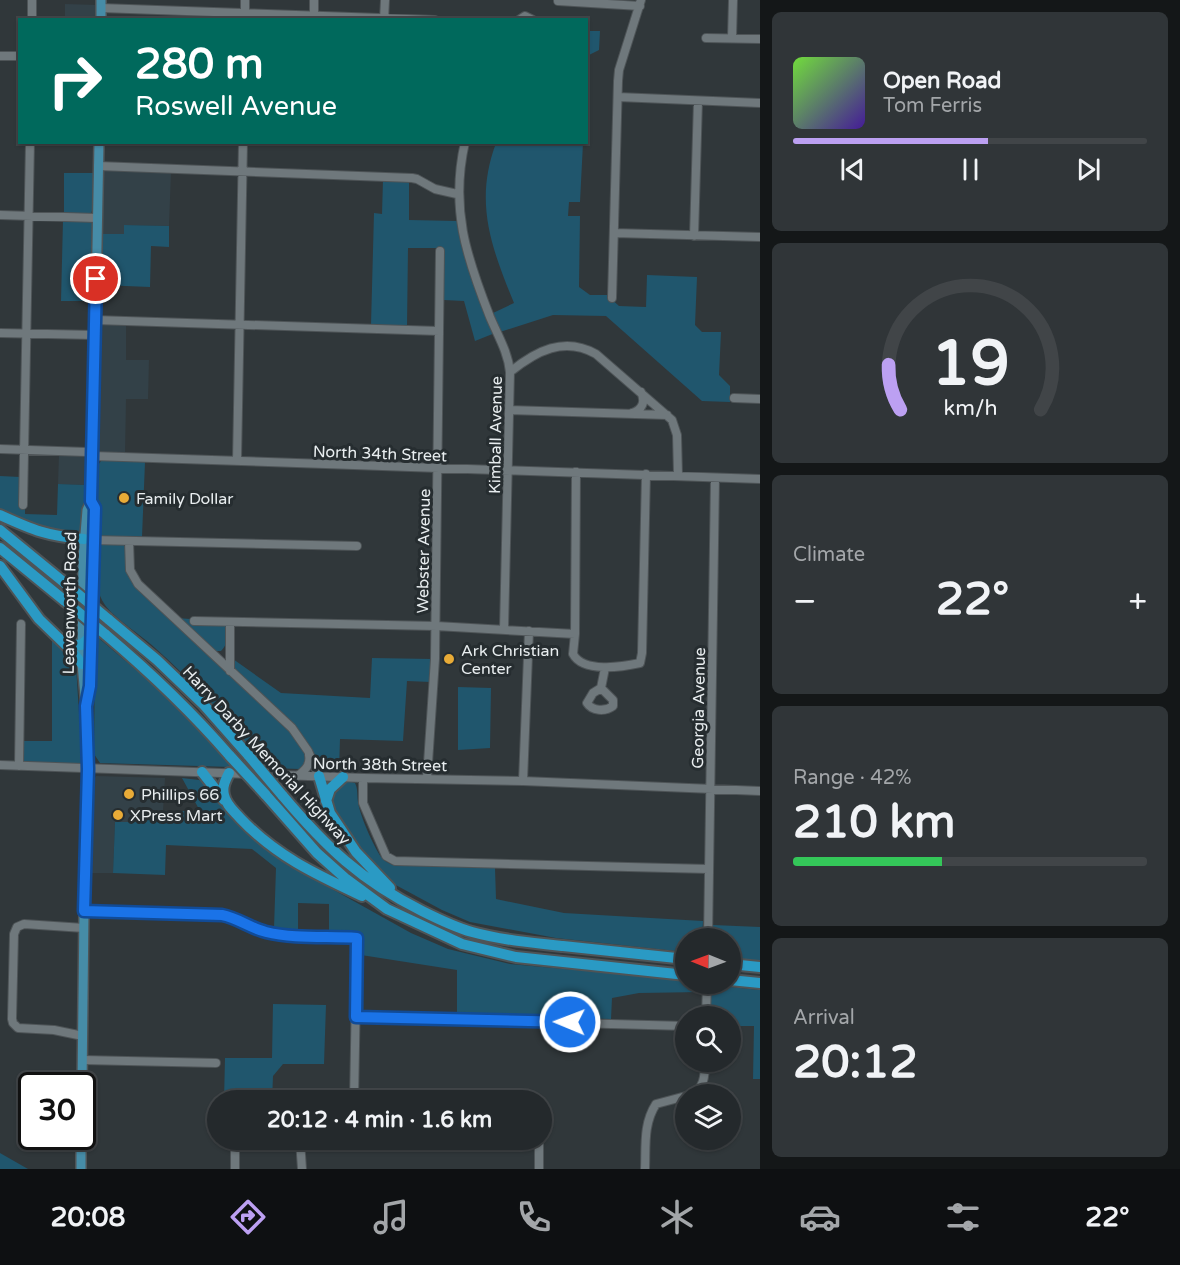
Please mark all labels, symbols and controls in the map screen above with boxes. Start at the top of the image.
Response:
text: 280 m [135,39,264,90]
icon: right [36,42,114,120]
text: Open Road [883,68,1001,94]
text: Roswell Avenue [135,90,337,123]
text: Tom Ferris [883,94,982,118]
icon: previous [836,153,869,186]
icon: pause [954,153,987,186]
icon: next [1072,153,1105,186]
pin [70,253,121,304]
icon: arrive [79,262,112,295]
text: 19 [931,327,1009,402]
street label: Kimball Avenue [485,376,507,494]
text: km/h [943,396,997,422]
street label: North 34th Street [312,442,447,466]
street label: Webster Avenue [413,488,435,614]
place label: Family Dollar [136,489,234,509]
marker: Family Dollar [117,491,131,505]
street label: Leavenworth Road [59,531,81,675]
text: Climate [793,543,865,567]
text: 22° [936,573,1009,627]
text: − [793,582,817,621]
text: + [1128,582,1147,621]
place label: Ark Christian Center [461,641,559,679]
street label: Georgia Avenue [688,647,710,769]
marker: Ark Christian Center [442,652,456,666]
street label: Harry Darby Memorial Highway [178,662,355,850]
street label: North 38th Street [313,754,447,776]
text: Range · 42% [793,766,912,790]
place label: Phillips 66 [141,785,219,805]
marker: Phillips 66 [122,787,136,801]
text: 210 km [793,796,955,850]
place label: XPress Mart [130,806,223,826]
marker: XPress Mart [111,808,125,822]
north arrow [675,928,741,994]
map controls [675,928,741,1150]
position arrow [538,990,602,1054]
button: search [675,1006,741,1072]
text: Arrival [793,1006,855,1030]
text: 20:12 [793,1036,918,1090]
speed limit sign: 30 [18,1072,96,1150]
button: layers [675,1084,741,1150]
text: 20:12 · 4 min · 1.6 km [267,1107,492,1133]
icon: directions [227,1196,269,1238]
icon: music [370,1196,412,1238]
icon: phone [513,1196,555,1238]
icon: climate [656,1196,698,1238]
icon: car [799,1196,841,1238]
icon: filters [942,1196,984,1238]
text: 20:08 [51,1201,125,1234]
text: 22° [1085,1201,1129,1234]

